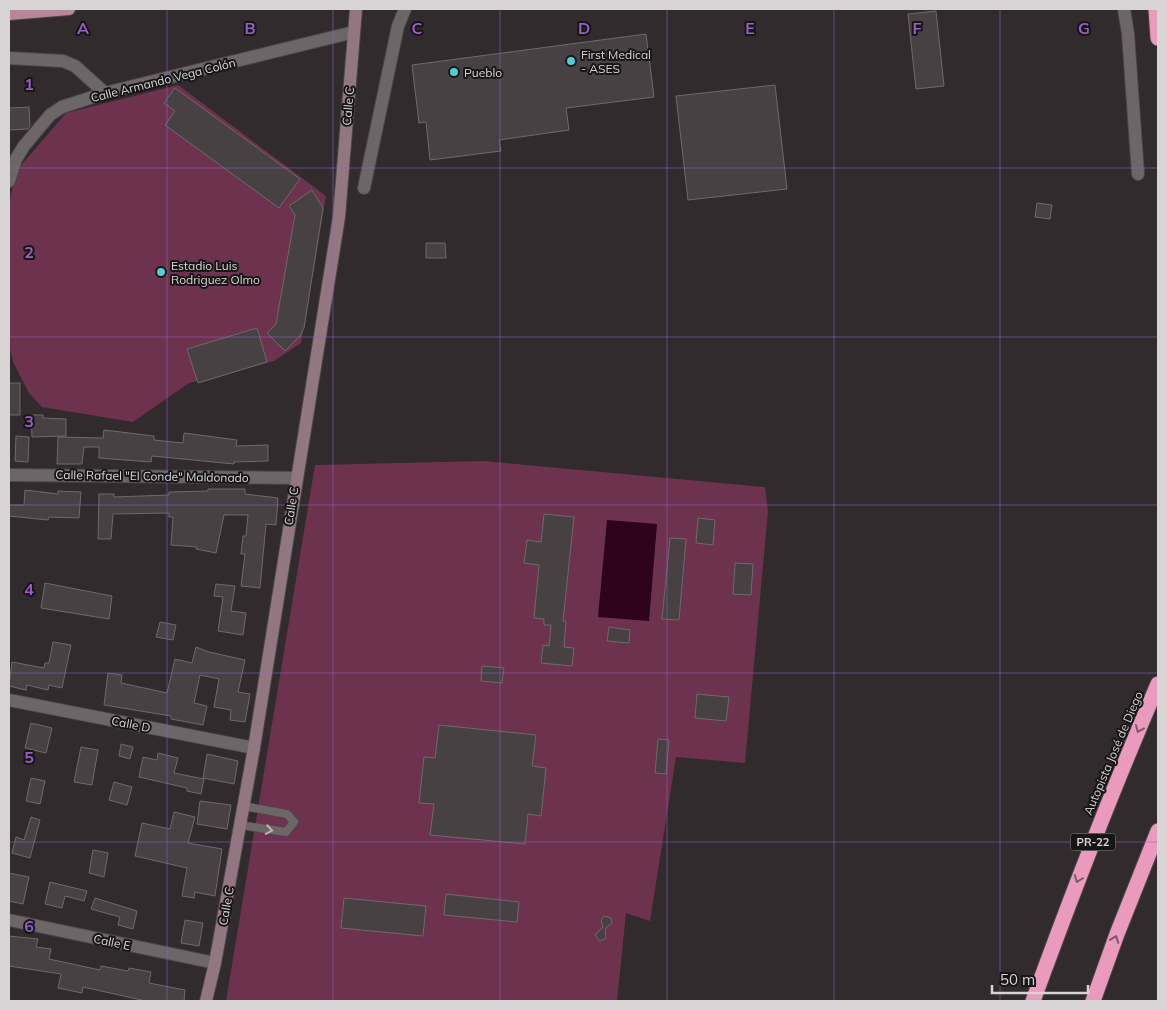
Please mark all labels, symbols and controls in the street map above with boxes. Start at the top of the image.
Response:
text: A [77,18,89,38]
text: B [244,18,256,38]
text: C [412,18,423,38]
text: D [578,18,590,38]
text: E [745,18,755,38]
text: F [912,18,922,38]
text: G [1078,18,1090,38]
place label: First Medical - ASES [581,47,651,76]
street label: Calle Armando Vega Colón [89,55,237,105]
marker: First Medical - ASES [565,55,577,67]
place label: Pueblo [464,65,502,80]
marker: Pueblo [448,66,460,78]
text: 1 [24,74,34,94]
street label: Calle C [339,86,357,126]
text: 2 [24,242,34,262]
place label: Estadio Luis Rodriguez Olmo [171,258,260,287]
marker: Estadio Luis Rodriguez Olmo [155,266,167,278]
text: 3 [24,411,34,431]
street label: Calle Rafael "El Conde" Maldonado [55,467,249,485]
street label: Calle C [281,486,301,526]
text: 4 [24,579,34,599]
street label: Autopista José de Diego [1080,689,1146,817]
street label: Calle D [110,713,152,735]
one-way arrow [1134,724,1145,733]
text: 5 [24,747,34,767]
one-way arrow [265,824,274,834]
road number: PR-22 [1070,834,1116,850]
one-way arrow [1074,875,1084,883]
street label: Calle C [215,886,237,926]
text: 6 [24,916,34,936]
street label: Calle E [92,931,132,953]
one-way arrow [1109,935,1119,943]
scale bar [992,962,1088,994]
text: 50 m [1000,970,1035,989]

